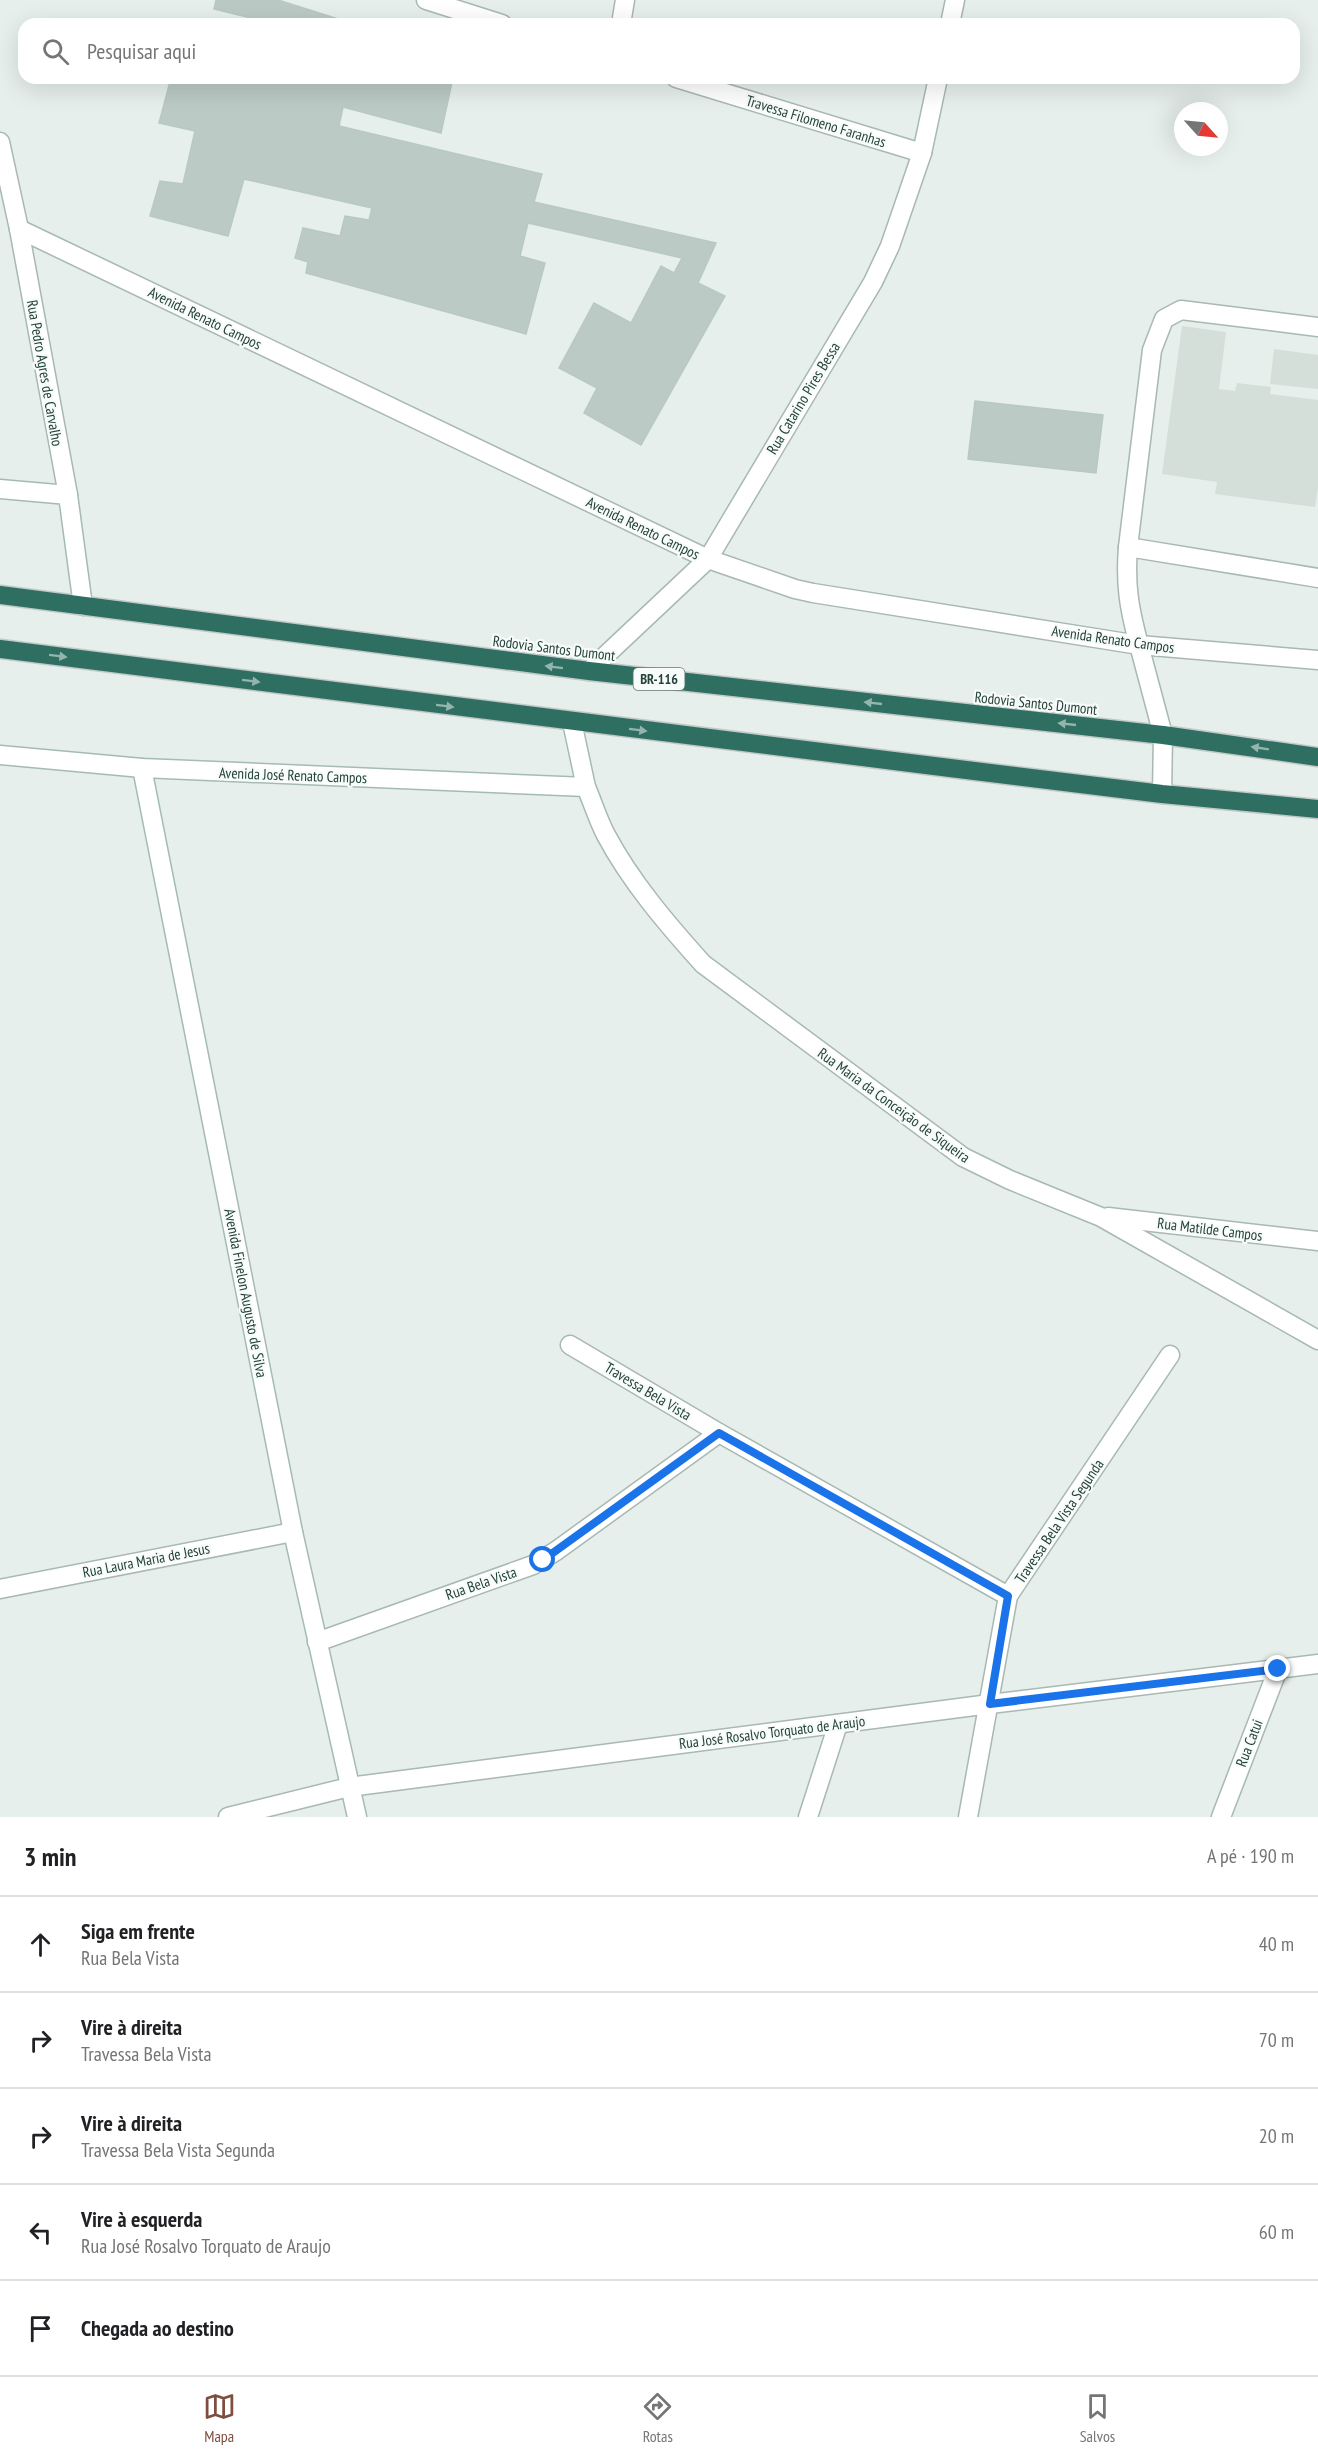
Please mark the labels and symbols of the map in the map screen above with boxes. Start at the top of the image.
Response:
street label: Travessa Filomeno Faranhas [744,91,888,151]
north arrow [1174,102,1228,156]
street label: Avenida Renato Campos [145,282,265,354]
street label: Rua Pedro Agres de Carvalho [23,298,67,448]
street label: Rua Catarino Pires Bessa [762,339,844,457]
street label: Avenida Renato Campos [583,492,703,564]
street label: Avenida Renato Campos [1050,621,1176,657]
street label: Rodovia Santos Dumont [492,631,616,665]
one-way arrow [49,652,68,661]
one-way arrow [544,662,563,671]
road number: BR-116 [634,668,684,690]
one-way arrow [242,676,261,686]
street label: Rodovia Santos Dumont [974,687,1098,719]
one-way arrow [863,698,882,708]
one-way arrow [435,701,454,710]
one-way arrow [1057,719,1076,729]
one-way arrow [629,725,648,735]
one-way arrow [1251,743,1270,752]
street label: Avenida José Renato Campos [219,763,367,787]
street label: Rua Maria da Conceição de Siqueira [814,1043,974,1167]
street label: Avenida Finelon Augusto de Silva [220,1207,272,1379]
street label: Rua Matilde Campos [1156,1213,1264,1245]
street label: Travessa Bela Vista [601,1358,695,1424]
street label: Travessa Bela Vista Segunda [1010,1455,1108,1587]
street label: Rua Laura Maria de Jesus [81,1538,211,1582]
route start [529,1546,555,1572]
street label: Rua Bela Vista [443,1562,519,1604]
route end [1264,1655,1290,1681]
street label: Rua José Rosalvo Torquato de Araujo [678,1711,866,1753]
street label: Rua Catui [1231,1717,1267,1769]

